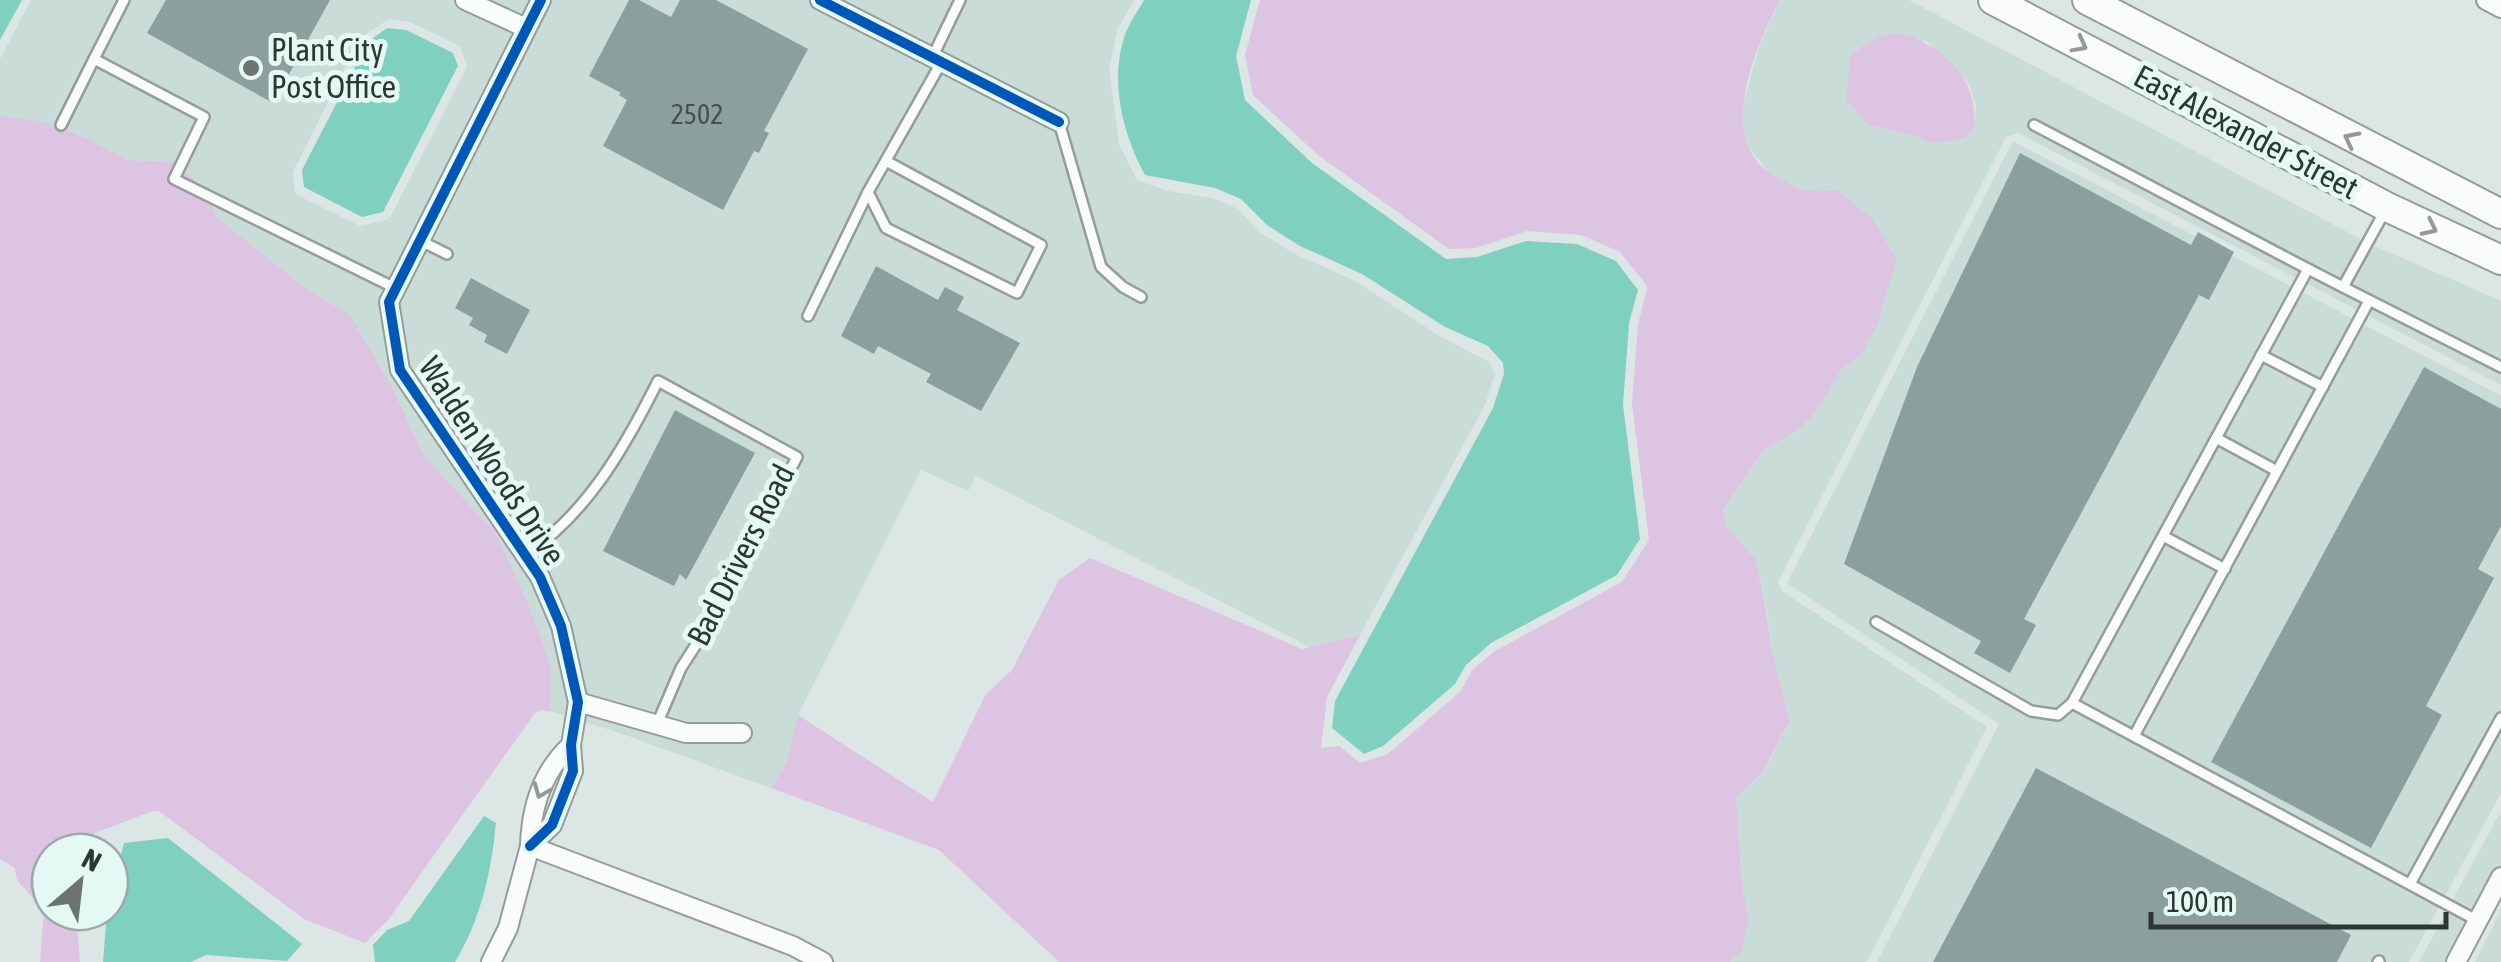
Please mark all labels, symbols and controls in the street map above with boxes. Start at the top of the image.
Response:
place label: Plant City Post Office [271,31,396,105]
one-way arrow [2069,33,2087,52]
marker: Plant City Post Office [240,57,262,79]
street label: East Alexander Street [2128,57,2365,206]
house number: 2502 [671,98,723,130]
one-way arrow [2344,132,2362,151]
one-way arrow [2420,216,2438,236]
street label: Walden Woods Drive [412,350,573,572]
street label: Bad Drivers Road [679,458,802,651]
one-way arrow [532,781,552,799]
north arrow [30,832,130,932]
text: N [77,842,107,878]
scale bar [2151,867,2446,929]
text: 100 m [2166,884,2234,918]

